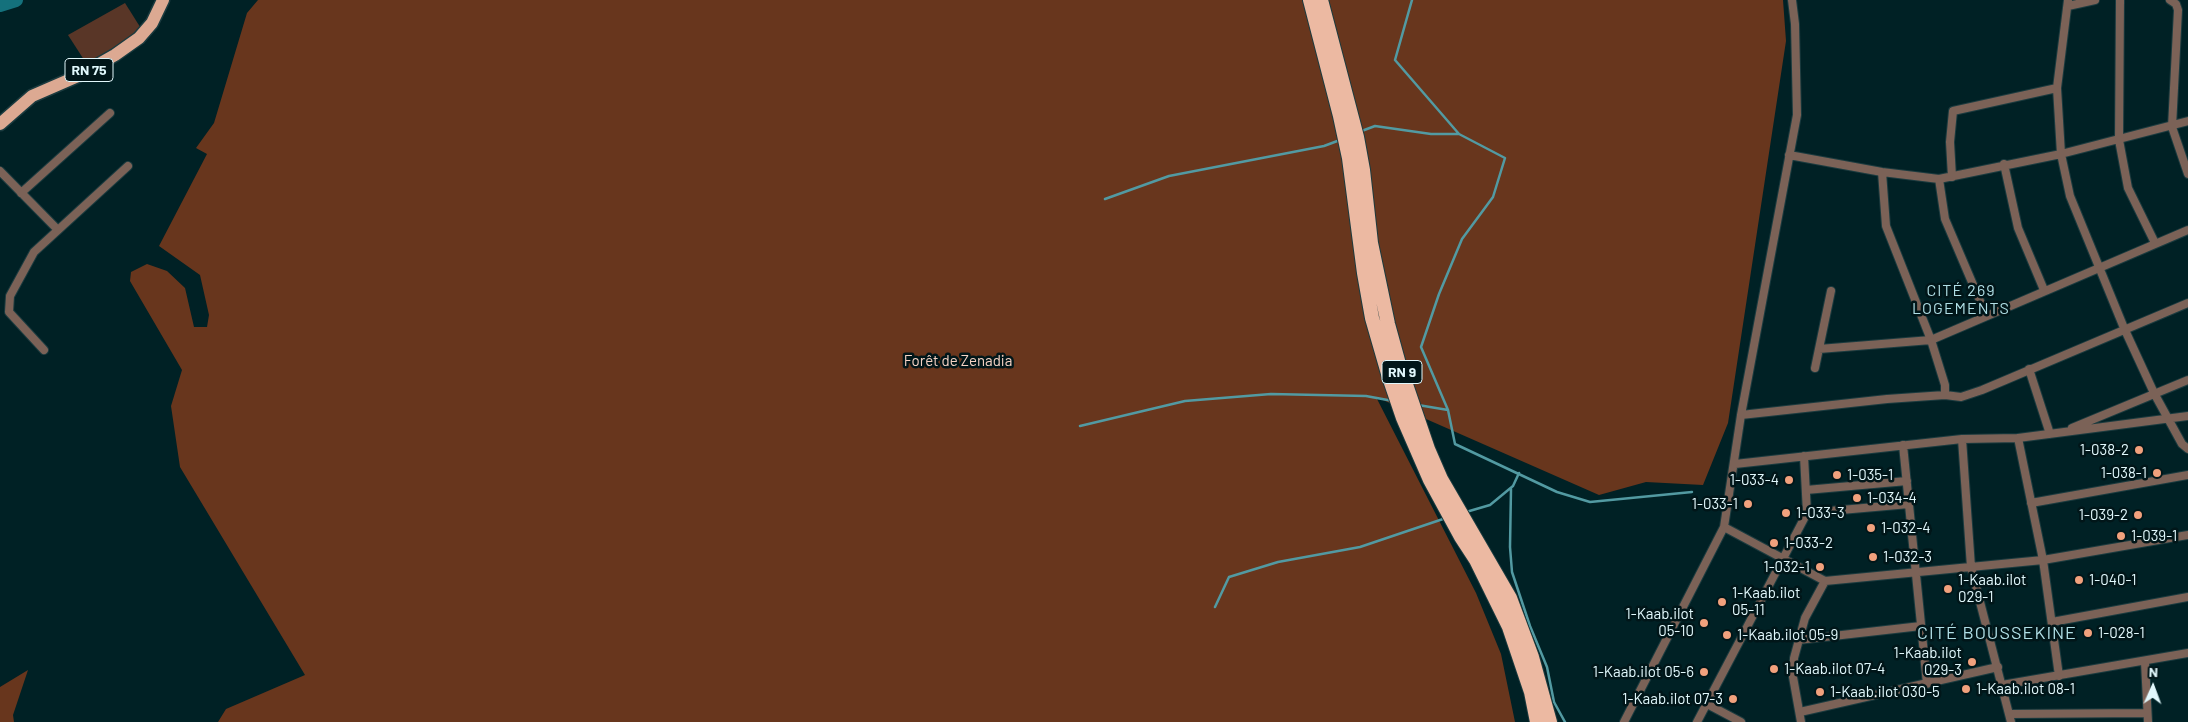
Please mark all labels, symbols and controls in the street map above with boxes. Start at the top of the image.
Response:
road number: RN 75 [65,58,113,82]
district label: CITÉ 269 LOGEMENTS [1911,281,2011,319]
park label: Forêt de Zenadia [904,352,1012,370]
road number: RN 9 [1382,361,1422,384]
place label: 1-038-2 [2080,441,2129,459]
marker: 1-038-2 [2133,444,2145,456]
place label: 1-038-1 [2101,464,2147,482]
place label: 1-035-1 [1847,466,1893,484]
marker: 1-038-1 [2151,467,2163,479]
marker: 1-035-1 [1831,469,1843,481]
place label: 1-033-4 [1730,471,1779,489]
marker: 1-033-4 [1783,474,1795,486]
place label: 1-034-4 [1867,489,1917,507]
marker: 1-034-4 [1851,492,1863,504]
place label: 1-033-1 [1692,495,1738,513]
marker: 1-033-1 [1742,498,1754,510]
place label: 1-033-3 [1796,504,1845,522]
place label: 1-039-2 [2079,506,2128,524]
marker: 1-033-3 [1780,507,1792,519]
marker: 1-039-2 [2132,509,2144,521]
place label: 1-032-4 [1881,519,1931,537]
marker: 1-032-4 [1865,522,1877,534]
place label: 1-039-1 [2131,527,2177,545]
marker: 1-039-1 [2115,530,2127,542]
place label: 1-033-2 [1784,534,1833,552]
marker: 1-033-2 [1768,537,1780,549]
place label: 1-032-3 [1883,548,1932,566]
marker: 1-032-3 [1867,551,1879,563]
place label: 1-032-1 [1763,558,1810,576]
marker: 1-032-1 [1814,561,1826,573]
place label: 1-Kaab.ilot 029-1 [1958,571,2027,606]
place label: 1-040-1 [2089,571,2137,589]
marker: 1-040-1 [2073,574,2085,586]
marker: 1-Kaab.ilot 029-1 [1942,583,1954,595]
place label: 1-Kaab.ilot 05-11 [1732,584,1801,619]
marker: 1-Kaab.ilot 05-11 [1716,596,1728,608]
place label: 1-Kaab.ilot 05-10 [1625,605,1694,640]
marker: 1-Kaab.ilot 05-10 [1698,617,1710,629]
district label: CITÉ BOUSSEKINE [1915,622,2079,644]
place label: 1-028-1 [2098,624,2145,642]
place label: 1-Kaab.ilot 05-9 [1737,626,1838,644]
marker: 1-028-1 [2082,627,2094,639]
marker: 1-Kaab.ilot 05-9 [1721,629,1733,641]
place label: 1-Kaab.ilot 029-3 [1893,644,1962,679]
marker: 1-Kaab.ilot 029-3 [1966,656,1978,668]
place label: 1-Kaab.ilot 07-4 [1784,660,1885,678]
north arrow [2128,662,2178,712]
place label: 1-Kaab.ilot 05-6 [1593,663,1694,681]
marker: 1-Kaab.ilot 07-4 [1768,663,1780,675]
text: N [2149,663,2158,680]
marker: 1-Kaab.ilot 05-6 [1698,666,1710,678]
place label: 1-Kaab.ilot 08-1 [1976,680,2075,698]
place label: 1-Kaab.ilot 030-5 [1830,683,1940,701]
marker: 1-Kaab.ilot 08-1 [1960,683,1972,695]
marker: 1-Kaab.ilot 030-5 [1814,686,1826,698]
place label: 1-Kaab.ilot 07-3 [1622,690,1723,708]
marker: 1-Kaab.ilot 07-3 [1727,693,1739,705]

